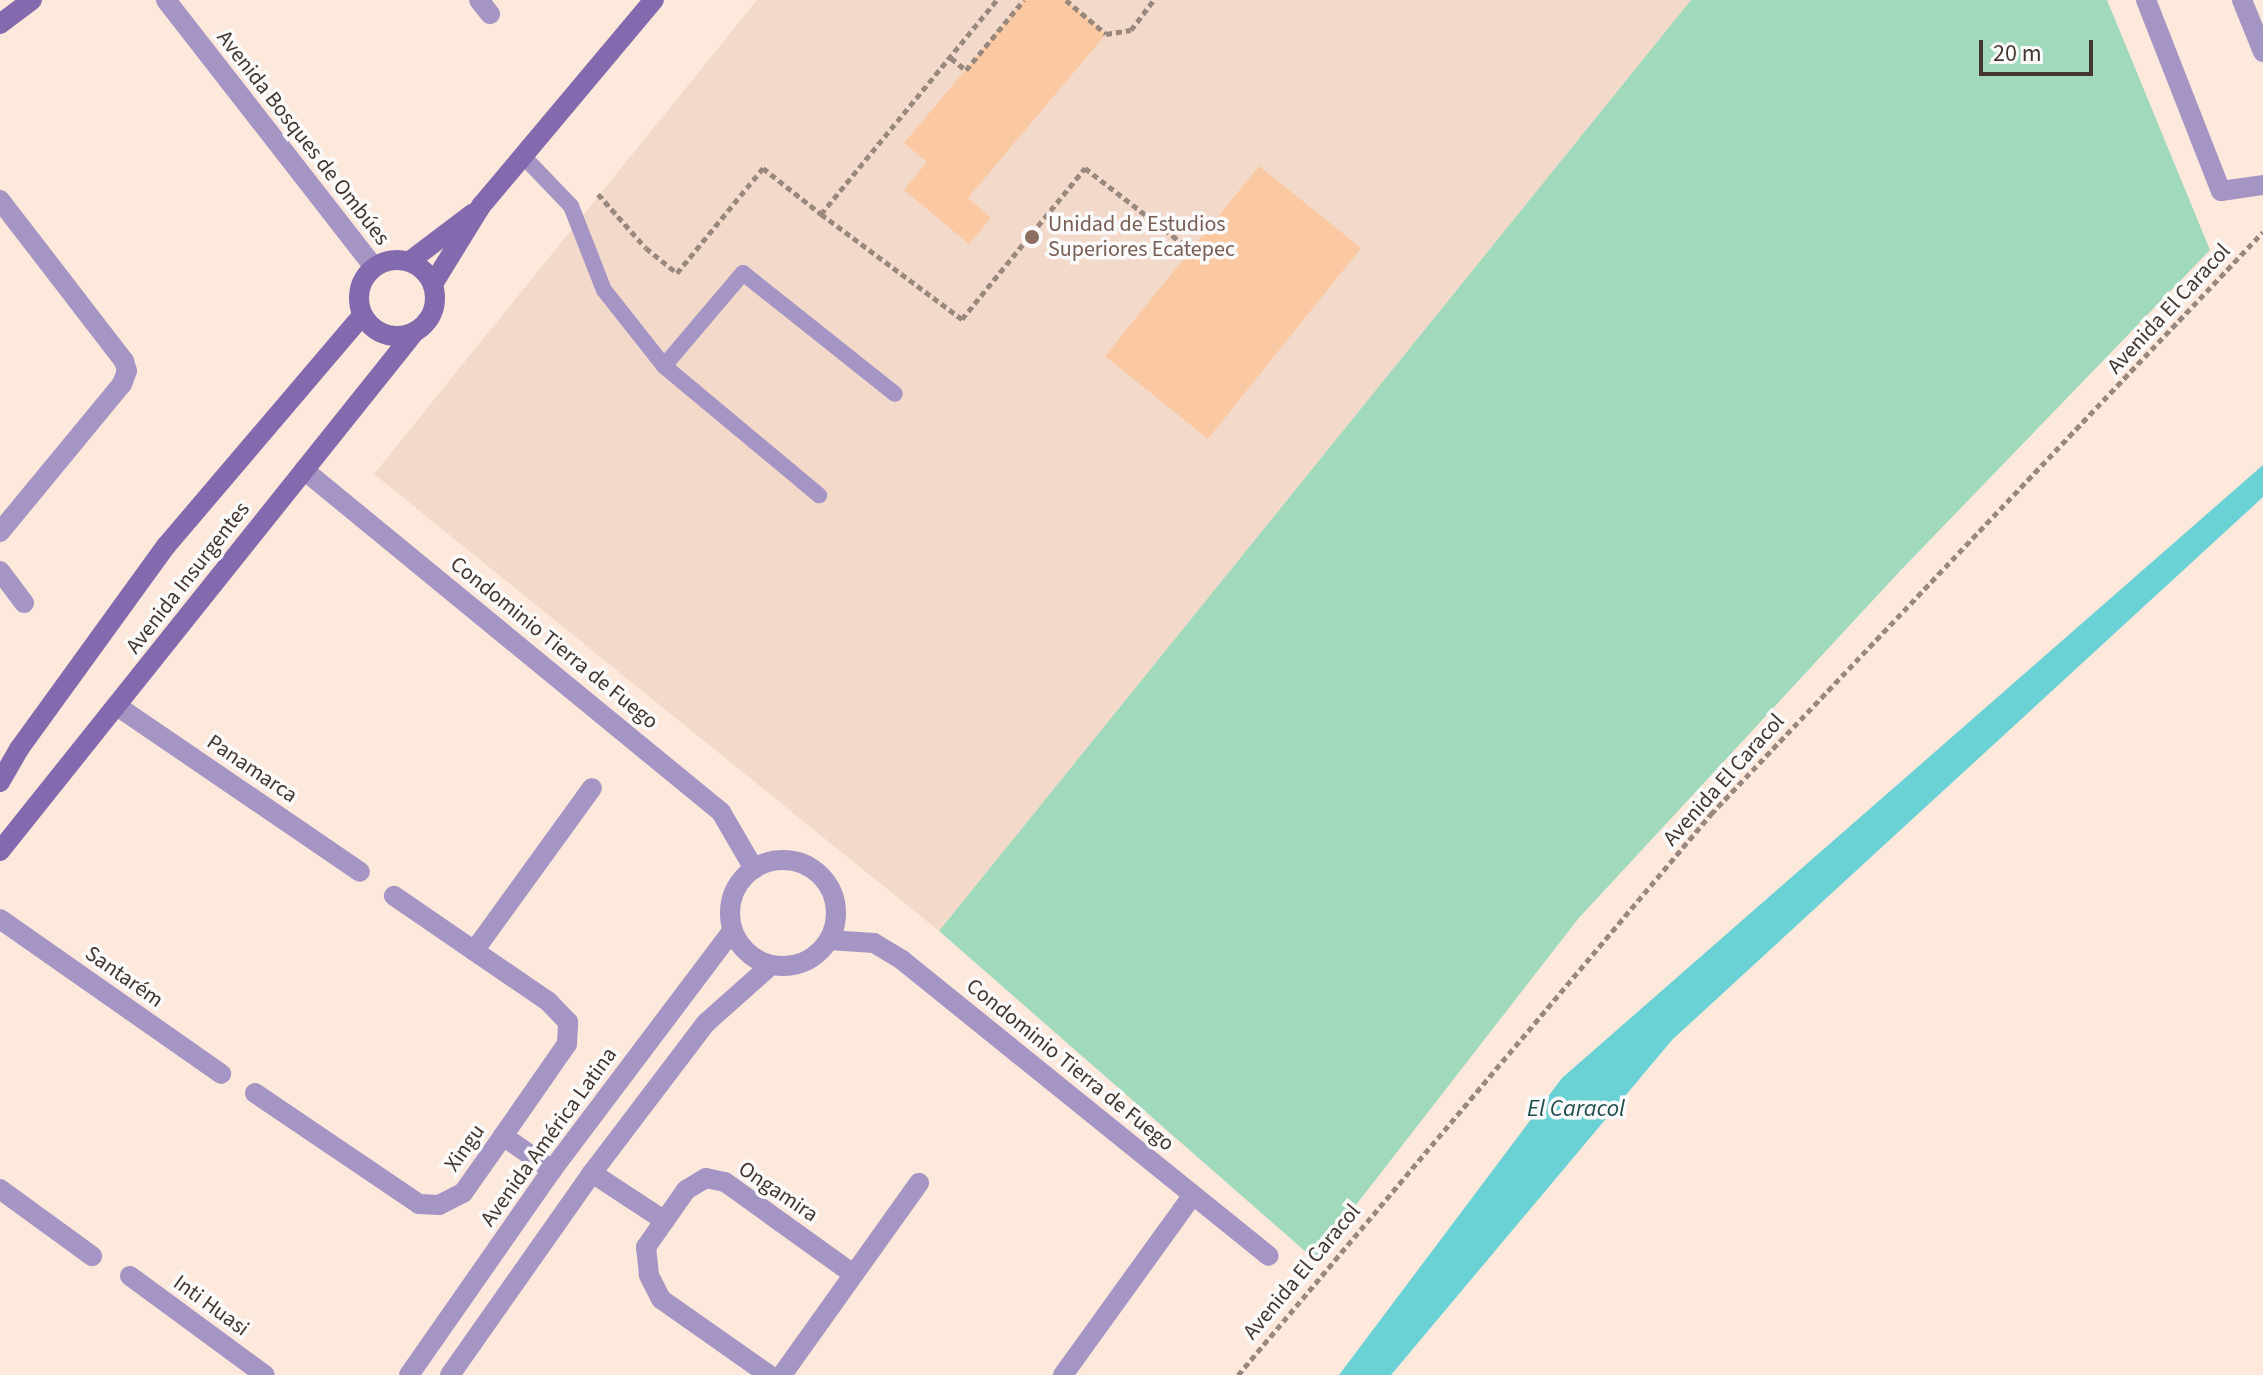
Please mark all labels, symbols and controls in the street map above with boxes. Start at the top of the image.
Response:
scale bar [1983,24,2097,74]
street label: Avenida Bosques de Ombúes [211,25,395,251]
text: 20 m [1993,36,2042,71]
place label: Unidad de Estudios Superiores Ecatepec [1048,211,1235,262]
marker: Unidad de Estudios Superiores Ecatepec [1023,228,1041,246]
street label: Avenida El Caracol [2102,238,2236,380]
street label: Avenida Insurgentes [121,497,255,659]
street label: Condominio Tierra de Fuego [445,551,663,735]
street label: Avenida El Caracol [1658,709,1790,851]
street label: Panamarca [202,729,302,809]
street label: Santarém [80,941,168,1013]
street label: Condominio Tierra de Fuego [961,973,1179,1157]
street label: Avenida América Latina [475,1042,623,1232]
water label: El Caracol [1527,1095,1625,1123]
street label: Xingu [439,1119,491,1177]
street label: Ongamira [733,1156,823,1228]
street label: Avenida El Caracol [1238,1199,1366,1345]
street label: Inti Huasi [168,1270,254,1342]

